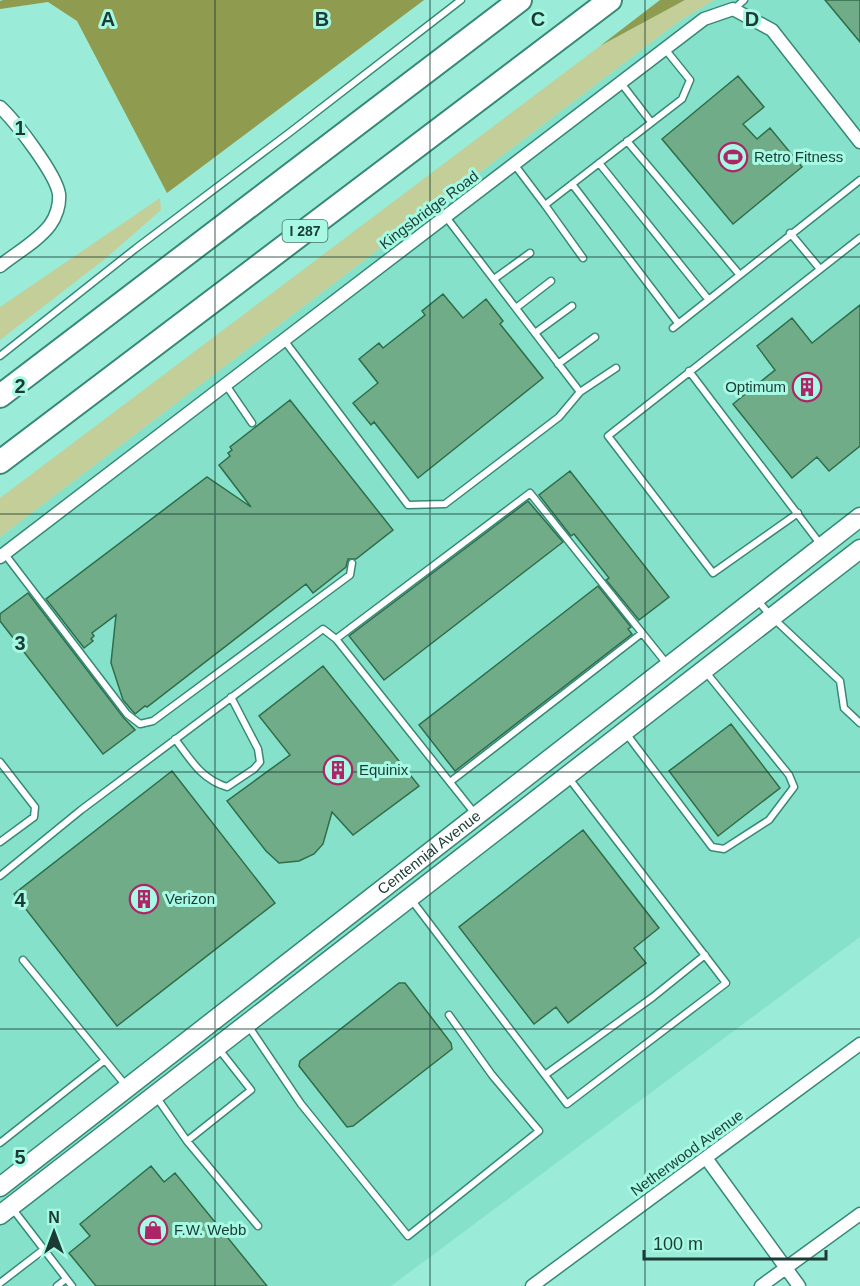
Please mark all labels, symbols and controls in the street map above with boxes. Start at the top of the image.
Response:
text: A [101,8,115,30]
text: B [315,8,329,30]
text: C [531,8,545,30]
text: D [745,8,759,30]
text: 1 [14,117,26,139]
sports icon: Retro Fitness [717,141,749,173]
place label: Retro Fitness [754,148,843,165]
street label: Kingsbridge Road [376,167,481,252]
road number: I 287 [282,220,328,242]
building icon: Optimum [791,371,823,403]
text: 2 [14,375,26,397]
place label: Optimum [725,378,786,395]
text: 3 [14,632,26,654]
building icon: Equinix [322,754,354,786]
place label: Equinix [359,761,409,778]
street label: Centennial Avenue [374,807,484,898]
building icon: Verizon [128,883,160,915]
text: 4 [14,889,26,911]
place label: Verizon [165,890,215,907]
street label: Netherwood Avenue [627,1106,746,1199]
text: 5 [14,1146,26,1168]
north arrow [24,1202,84,1262]
text: N [48,1209,60,1226]
shop icon: F.W. Webb [137,1214,169,1246]
place label: F.W. Webb [174,1221,246,1238]
scale bar [644,1223,826,1261]
text: 100 m [653,1234,703,1254]

